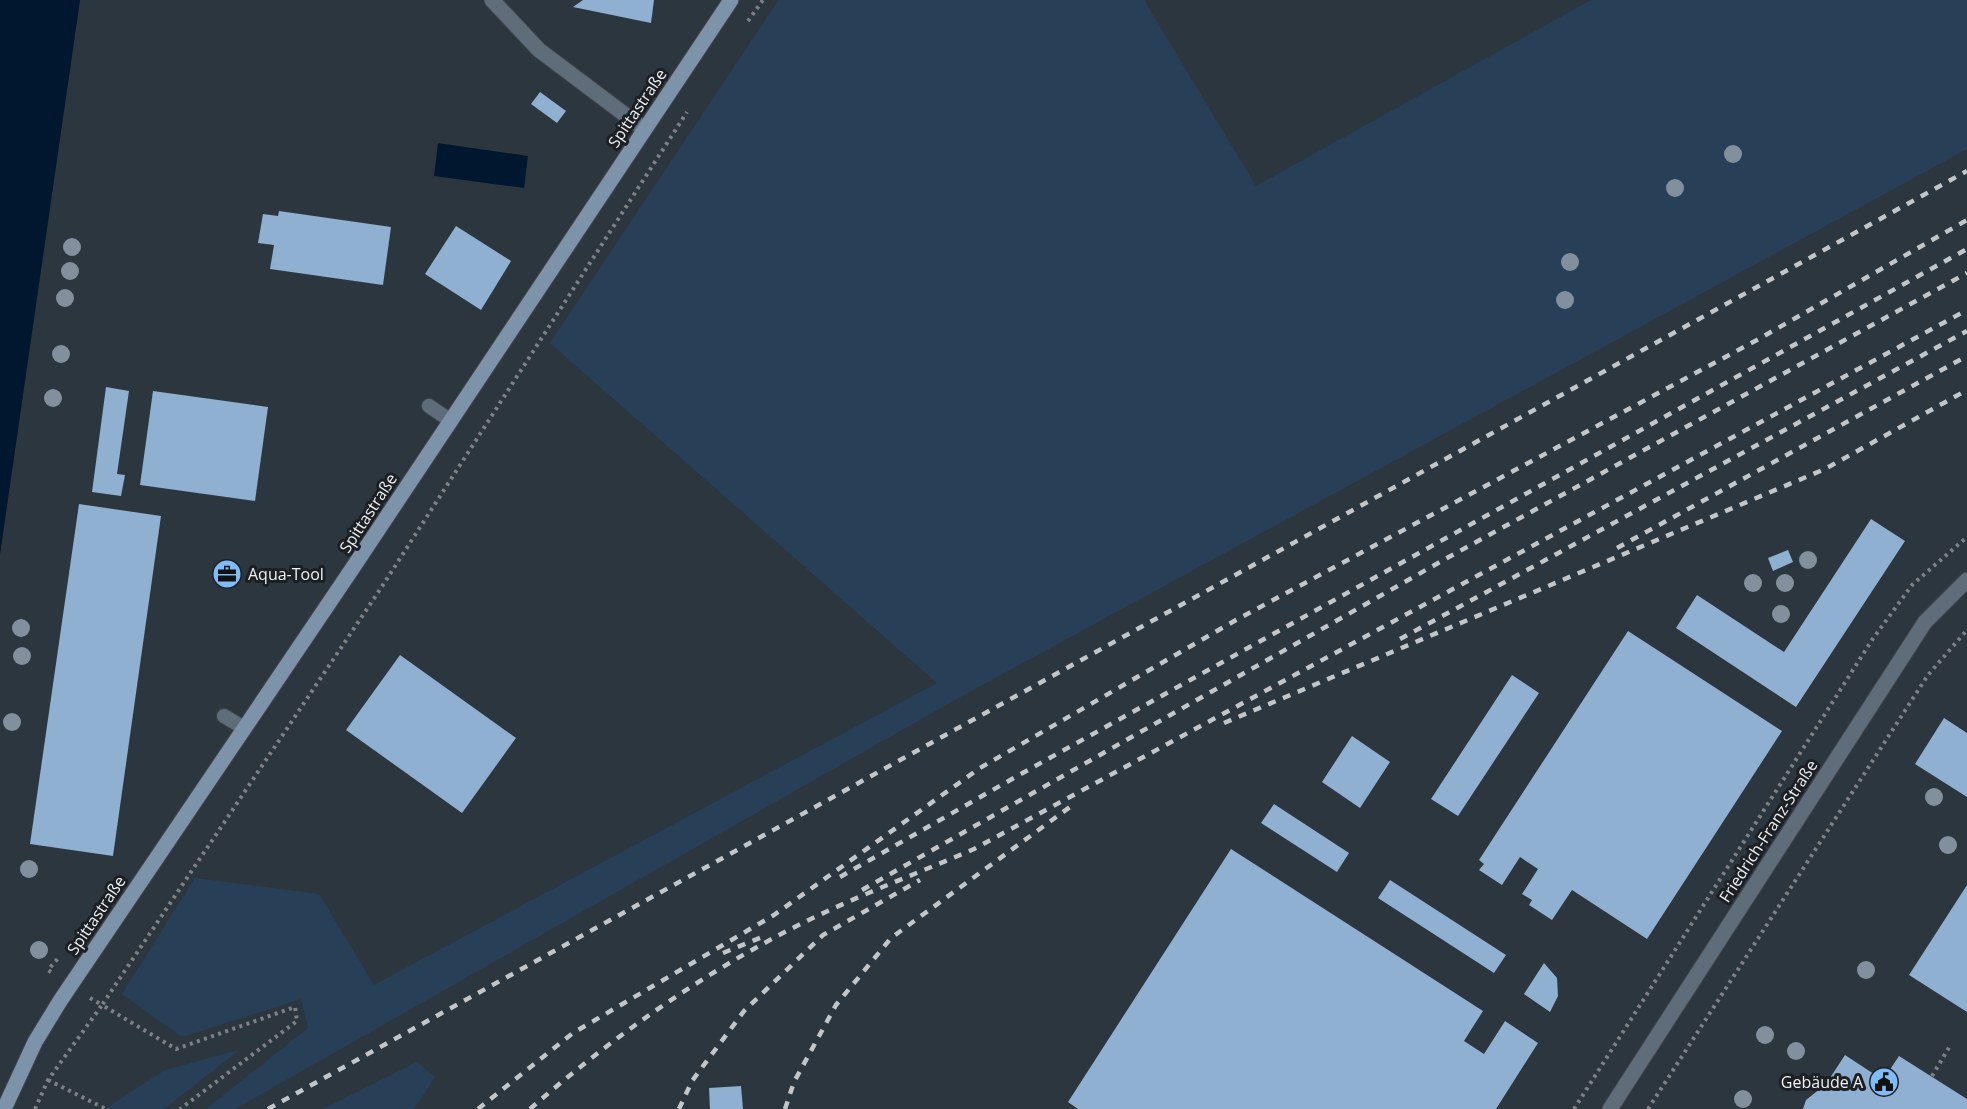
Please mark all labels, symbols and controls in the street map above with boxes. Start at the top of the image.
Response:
street label: Spittastraße [603,64,671,152]
street label: Spittastraße [334,469,402,557]
office icon: Aqua-Tool [211,558,243,590]
place label: Aqua-Tool [248,563,324,585]
street label: Friedrich-Franz-Straße [1714,755,1822,907]
street label: Spittastraße [62,871,130,959]
public building icon: Gebäude A [1868,1066,1900,1098]
place label: Gebäude A [1781,1071,1864,1093]

